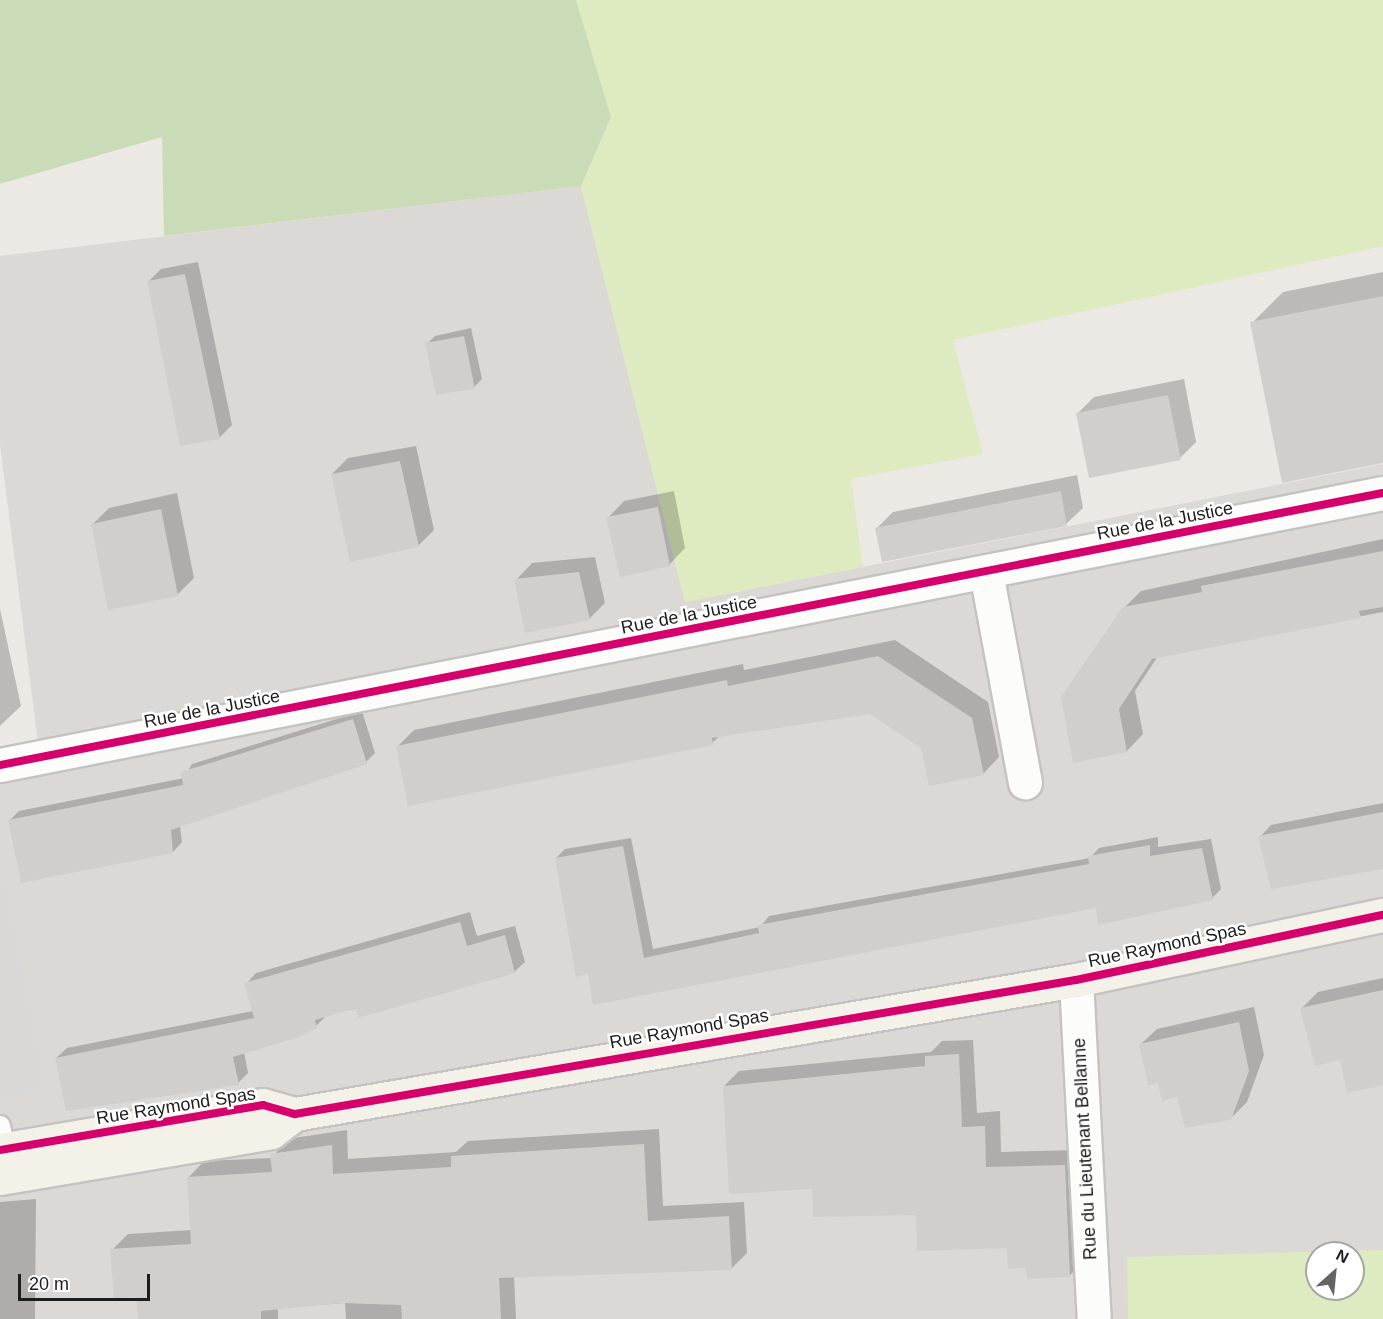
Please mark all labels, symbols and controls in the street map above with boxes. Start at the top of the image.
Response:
street label: Rue de la Justice [1095,497,1235,545]
street label: Rue de la Justice [619,591,759,639]
street label: Rue de la Justice [142,685,282,733]
street label: Rue Raymond Spas [1086,918,1248,972]
street label: Rue Raymond Spas [608,1004,770,1054]
street label: Rue du Lieutenant Bellanne [1068,1037,1102,1261]
street label: Rue Raymond Spas [95,1083,257,1129]
north arrow [1305,1241,1365,1301]
text: N [1333,1246,1352,1266]
scale bar [21,1262,153,1300]
text: 20 m [29,1274,69,1294]

